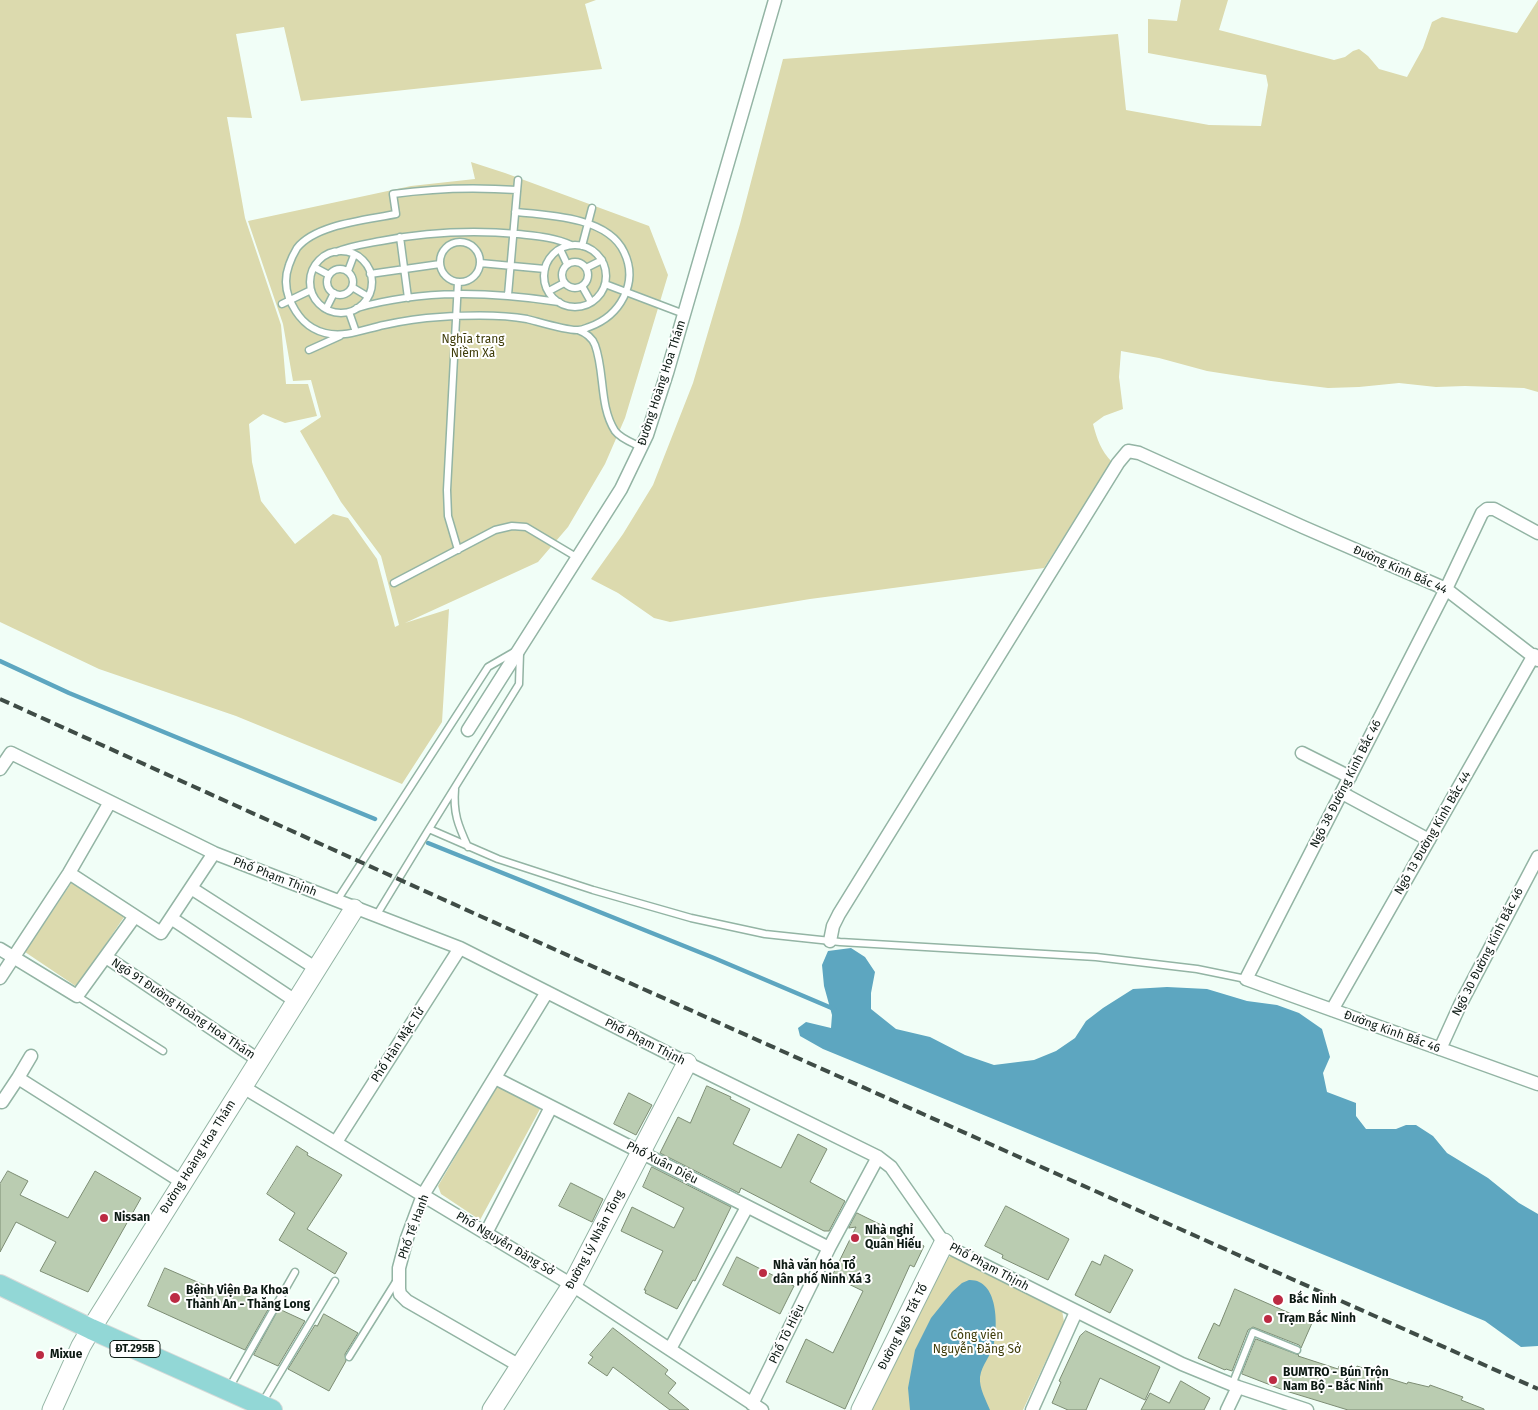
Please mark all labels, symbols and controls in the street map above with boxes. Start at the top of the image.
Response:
street label: Đường Hoàng Hoa Thám [635,318,689,448]
park label: Nghĩa trang Niềm Xá [442,333,504,361]
street label: Đường Kinh Bắc 44 [1351,543,1449,597]
street label: Ngõ 38 Đường Kinh Bắc 46 [1307,718,1385,850]
street label: Ngõ 13 Đường Kinh Bắc 44 [1392,769,1474,897]
street label: Phố Phạm Thịnh [231,854,319,900]
street label: Ngõ 30 Đường Kinh Bắc 46 [1449,885,1527,1019]
street label: Ngõ 91 Đường Hoàng Hoa Thám [108,955,258,1063]
street label: Phố Hàn Mặc Tử [368,1005,428,1085]
street label: Đường Kinh Bắc 46 [1342,1008,1442,1056]
street label: Phố Phạm Thịnh [602,1016,688,1068]
street label: Đường Hoàng Hoa Thám [157,1098,239,1216]
street label: Phố Xuân Diệu [624,1139,700,1187]
street label: Đường Lý Nhân Tông [563,1188,627,1292]
street label: Phố Tế Hanh [396,1193,432,1261]
street label: Phố Nguyễn Đăng Sở [453,1209,557,1279]
place label: Nissan [114,1211,150,1225]
marker: Nissan [98,1212,110,1224]
place label: Nhà nghỉ Quân Hiếu [865,1224,921,1252]
marker: Nhà nghỉ Quân Hiếu [849,1232,861,1244]
street label: Phố Phạm Thịnh [947,1240,1031,1294]
place label: Nhà văn hóa Tổ dân phố Ninh Xá 3 [773,1259,871,1287]
marker: Nhà văn hóa Tổ dân phố Ninh Xá 3 [757,1267,769,1279]
street label: Đường Ngô Tất Tố [875,1281,931,1373]
place label: Bệnh Viện Đa Khoa Thành An - Thăng Long [186,1284,310,1312]
marker: Bệnh Viện Đa Khoa Thành An - Thăng Long [168,1291,182,1305]
marker: Bắc Ninh [1271,1293,1285,1307]
place label: Bắc Ninh [1289,1293,1337,1307]
street label: Phố Tô Hiệu [766,1302,808,1366]
place label: Trạm Bắc Ninh [1278,1312,1356,1326]
marker: Trạm Bắc Ninh [1262,1313,1274,1325]
park label: Công viên Nguyễn Đăng Sở [933,1329,1021,1357]
road number: ĐT.295B [110,1340,160,1358]
place label: Mixue [50,1348,82,1362]
marker: Mixue [34,1349,46,1361]
place label: BUMTRO - Bún Trộn Nam Bộ - Bắc Ninh [1283,1366,1389,1394]
marker: BUMTRO - Bún Trộn Nam Bộ - Bắc Ninh [1267,1374,1279,1386]

